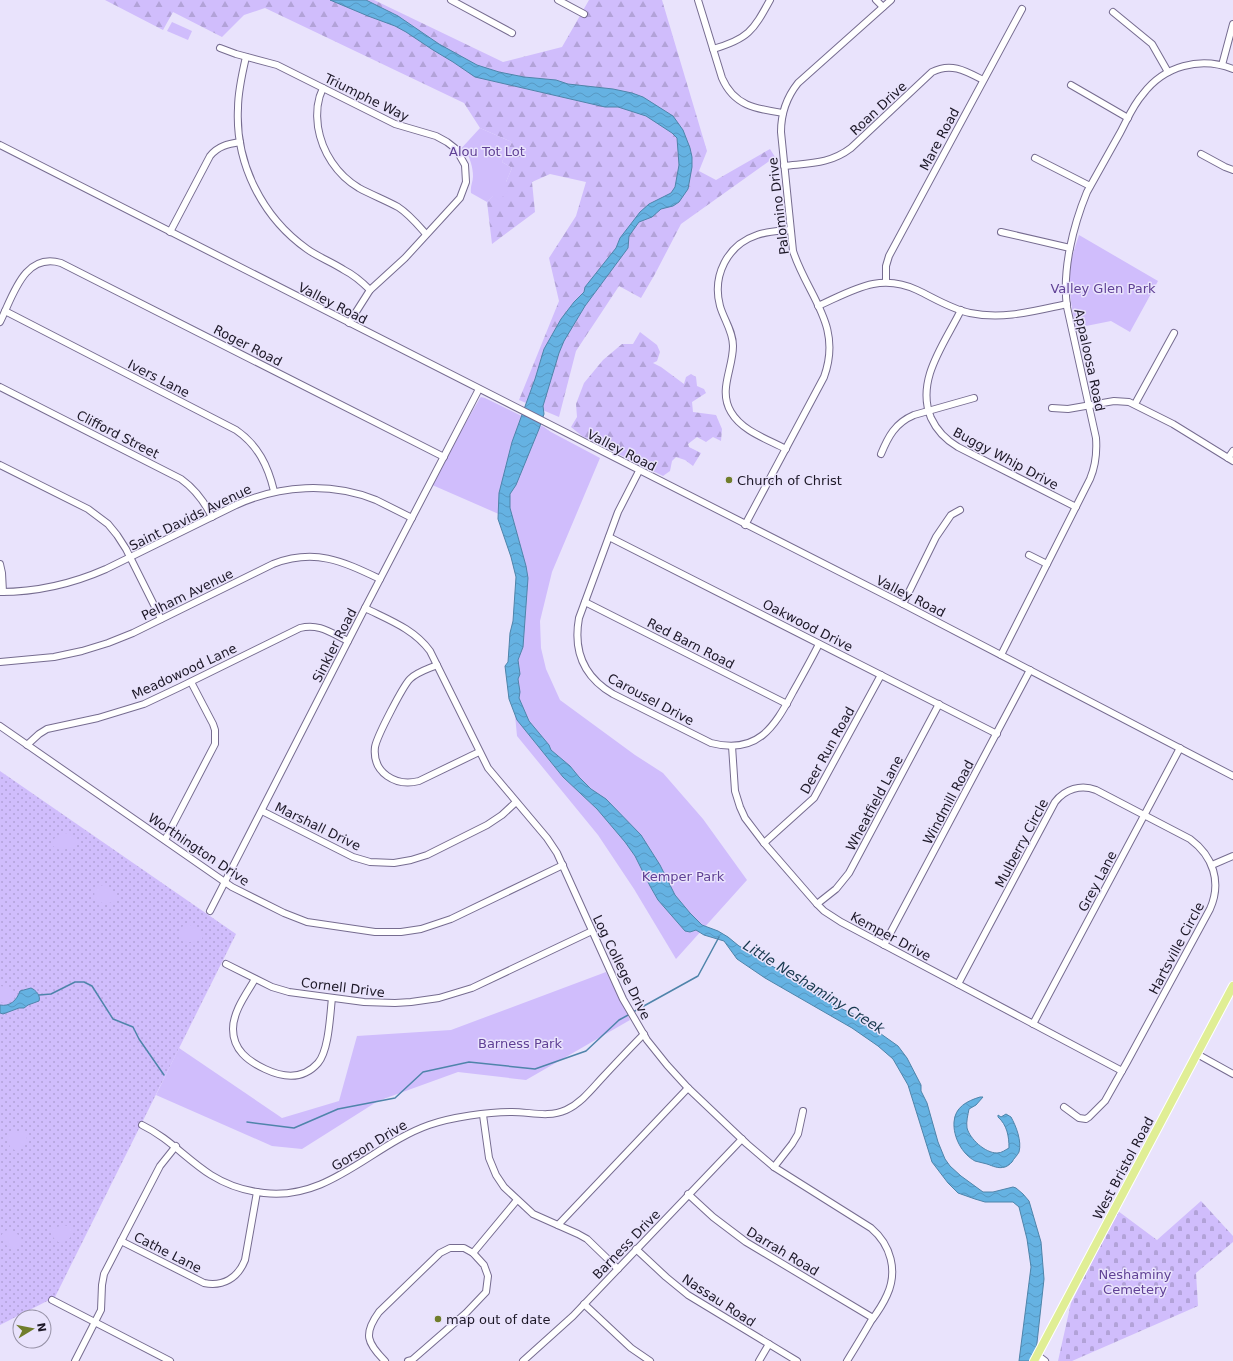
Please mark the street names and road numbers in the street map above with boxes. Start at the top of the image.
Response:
street label: Triumphe Way [321,70,412,125]
street label: Roan Drive [847,79,910,138]
street label: Mare Road [917,105,962,173]
street label: Palomino Drive [765,156,792,256]
street label: Valley Road [296,280,370,327]
street label: Appaloosa Road [1071,307,1108,413]
street label: Roger Road [211,322,284,369]
street label: Ivers Lane [125,357,192,400]
street label: Clifford Street [74,407,161,462]
street label: Buggy Whip Drive [950,424,1061,493]
street label: Valley Road [585,427,659,474]
street label: Saint Davids Avenue [127,481,254,554]
street label: Pelham Avenue [139,566,236,623]
street label: Valley Road [874,573,948,620]
street label: Oakwood Drive [760,596,855,655]
street label: Sinkler Road [309,606,360,685]
street label: Red Barn Road [645,615,737,672]
street label: Meadowood Lane [129,641,239,702]
street label: Carousel Drive [605,670,696,728]
street label: Deer Run Road [797,704,858,796]
street label: Wheatfield Lane [843,753,906,853]
street label: Windmill Road [920,758,977,847]
street label: Mulberry Circle [992,796,1051,890]
street label: Marshall Drive [272,799,363,854]
street label: Worthington Drive [145,810,252,889]
street label: Grey Lane [1075,848,1120,914]
street label: Hartsville Circle [1146,900,1207,997]
street label: Kemper Drive [848,909,934,964]
street label: Log College Drive [590,912,653,1022]
street label: Cornell Drive [300,975,386,1000]
street label: West Bristol Road [1090,1114,1157,1222]
street label: Gorson Drive [329,1117,410,1174]
street label: Barness Drive [590,1207,663,1282]
street label: Darrah Road [744,1224,821,1279]
street label: Cathe Lane [131,1229,204,1276]
street label: Nassau Road [679,1271,758,1330]

